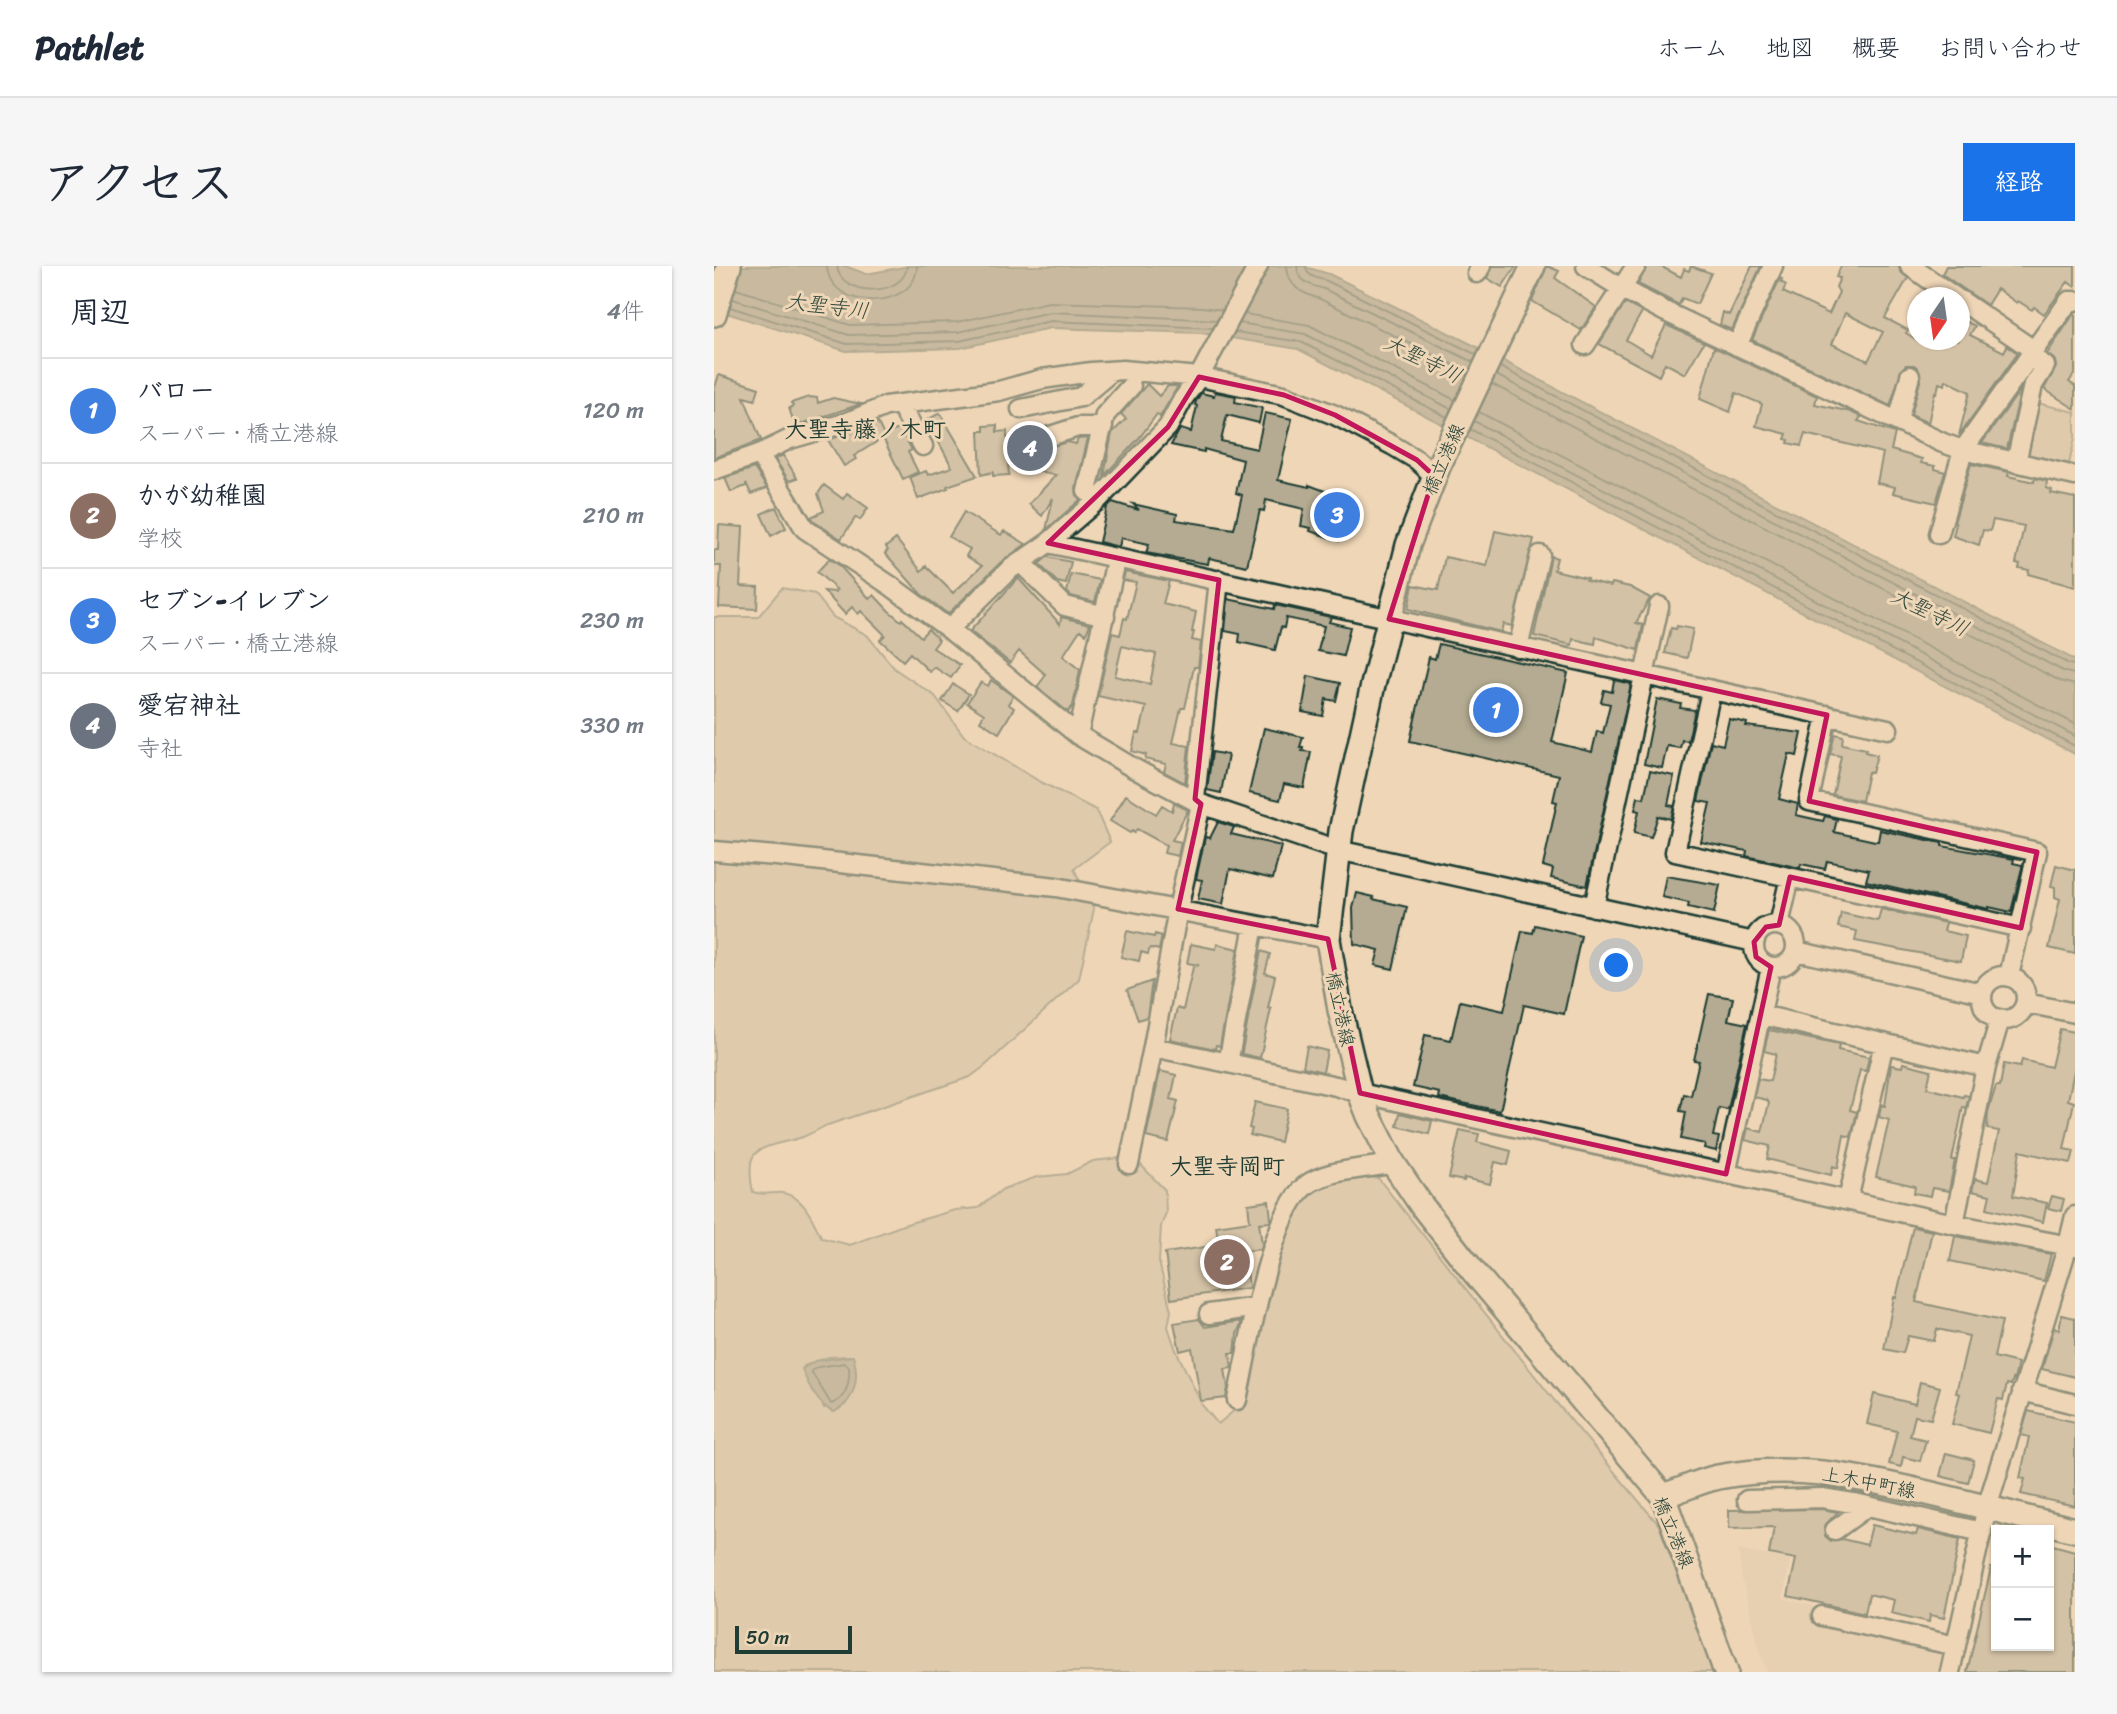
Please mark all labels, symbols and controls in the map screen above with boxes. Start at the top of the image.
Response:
text: Pathlet [35,19,144,77]
text: ホーム [1657,27,1728,69]
text: 地図 [1766,27,1814,69]
text: 概要 [1852,27,1900,69]
text: お問い合わせ [1938,27,2082,69]
text: アクセス [42,139,235,226]
button: 経路 [1963,143,2075,221]
water label: 大聖寺川 [783,282,871,330]
text: 周辺 [70,285,130,339]
north arrow [1907,287,1970,350]
text: 4件 [607,291,644,332]
water label: 大聖寺川 [1377,324,1469,394]
text: バロー [137,367,215,413]
text: 1 [88,390,98,431]
text: 120 m [583,390,644,431]
district label: 大聖寺藤ノ木町 [785,409,946,450]
text: スーパー · 橋立港線 [137,413,338,454]
street label: 橋立港線 [1413,418,1474,501]
pin: 4 [1007,422,1053,474]
text: かが幼稚園 [137,472,267,518]
pin: 3 [1314,489,1360,541]
text: 2 [86,495,100,536]
text: 210 m [583,495,644,536]
text: 学校 [137,518,183,559]
text: セブン-イレブン [137,577,331,623]
water label: 大聖寺川 [1884,577,1976,647]
text: 3 [87,600,99,641]
text: 230 m [580,600,644,641]
text: スーパー · 橋立港線 [137,623,338,664]
text: 愛宕神社 [137,682,241,728]
pin: 1 [1473,684,1519,736]
text: 4 [86,705,100,746]
text: 330 m [581,705,644,746]
text: 寺社 [137,728,183,769]
your location [1599,948,1633,982]
street label: 橋立港線 [1316,968,1365,1050]
district label: 大聖寺岡町 [1170,1146,1285,1187]
pin: 2 [1204,1236,1250,1288]
street label: 上木中町線 [1819,1457,1919,1508]
street label: 橋立港線 [1644,1491,1704,1574]
map controls [1991,1525,2054,1651]
button: + [1991,1525,2054,1588]
button: − [1991,1588,2054,1651]
text: 50 m [746,1621,789,1654]
scale bar [735,1623,852,1655]

